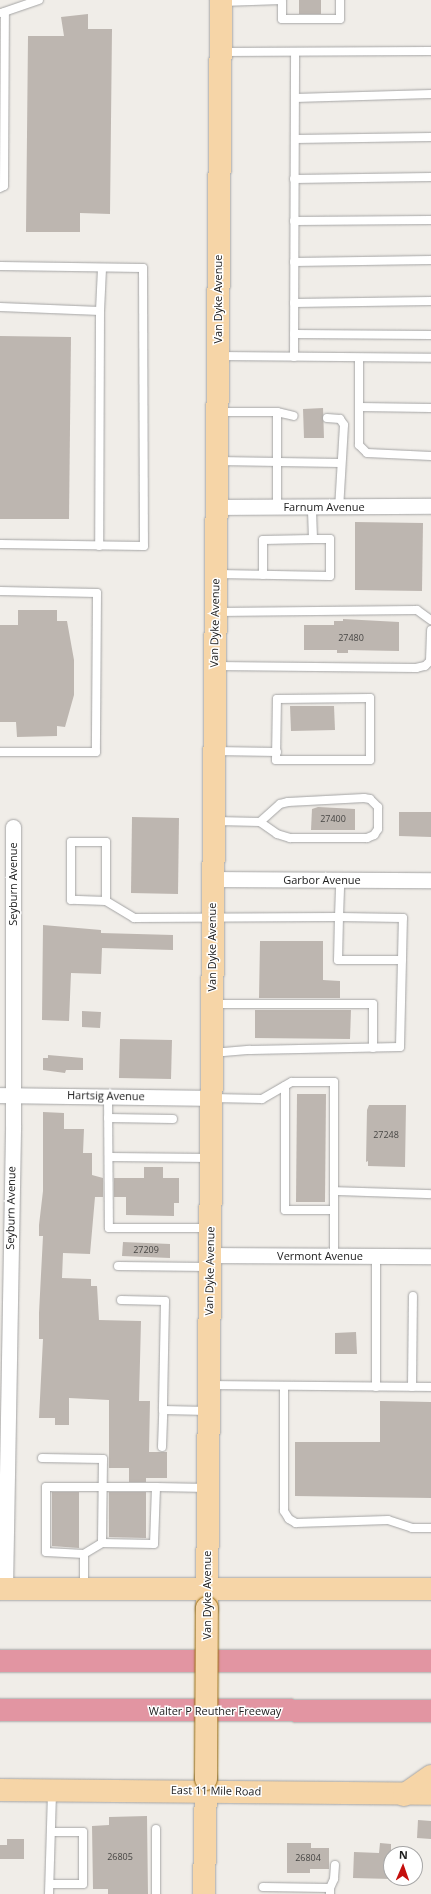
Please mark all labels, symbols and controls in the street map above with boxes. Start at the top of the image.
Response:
street label: Van Dyke Avenue [211,255,225,343]
street label: Farnum Avenue [283,500,365,514]
street label: Van Dyke Avenue [208,578,222,668]
house number: 27480 [338,633,364,643]
house number: 27400 [320,814,346,824]
street label: Seyburn Avenue [6,842,20,926]
street label: Garbor Avenue [283,873,361,887]
street label: Van Dyke Avenue [205,903,219,991]
street label: Hartsig Avenue [67,1089,145,1103]
house number: 27248 [373,1130,399,1140]
street label: Seyburn Avenue [4,1166,18,1250]
street label: Van Dyke Avenue [203,1226,217,1316]
house number: 27209 [133,1245,159,1255]
street label: Vermont Avenue [277,1249,363,1263]
street label: Van Dyke Avenue [200,1551,214,1639]
street label: Walter P Reuther Freeway [149,1704,281,1718]
street label: East 11 Mile Road [171,1784,261,1798]
north arrow [383,1846,423,1886]
text: N [399,1847,408,1862]
house number: 26805 [107,1852,133,1862]
house number: 26804 [295,1853,321,1863]

